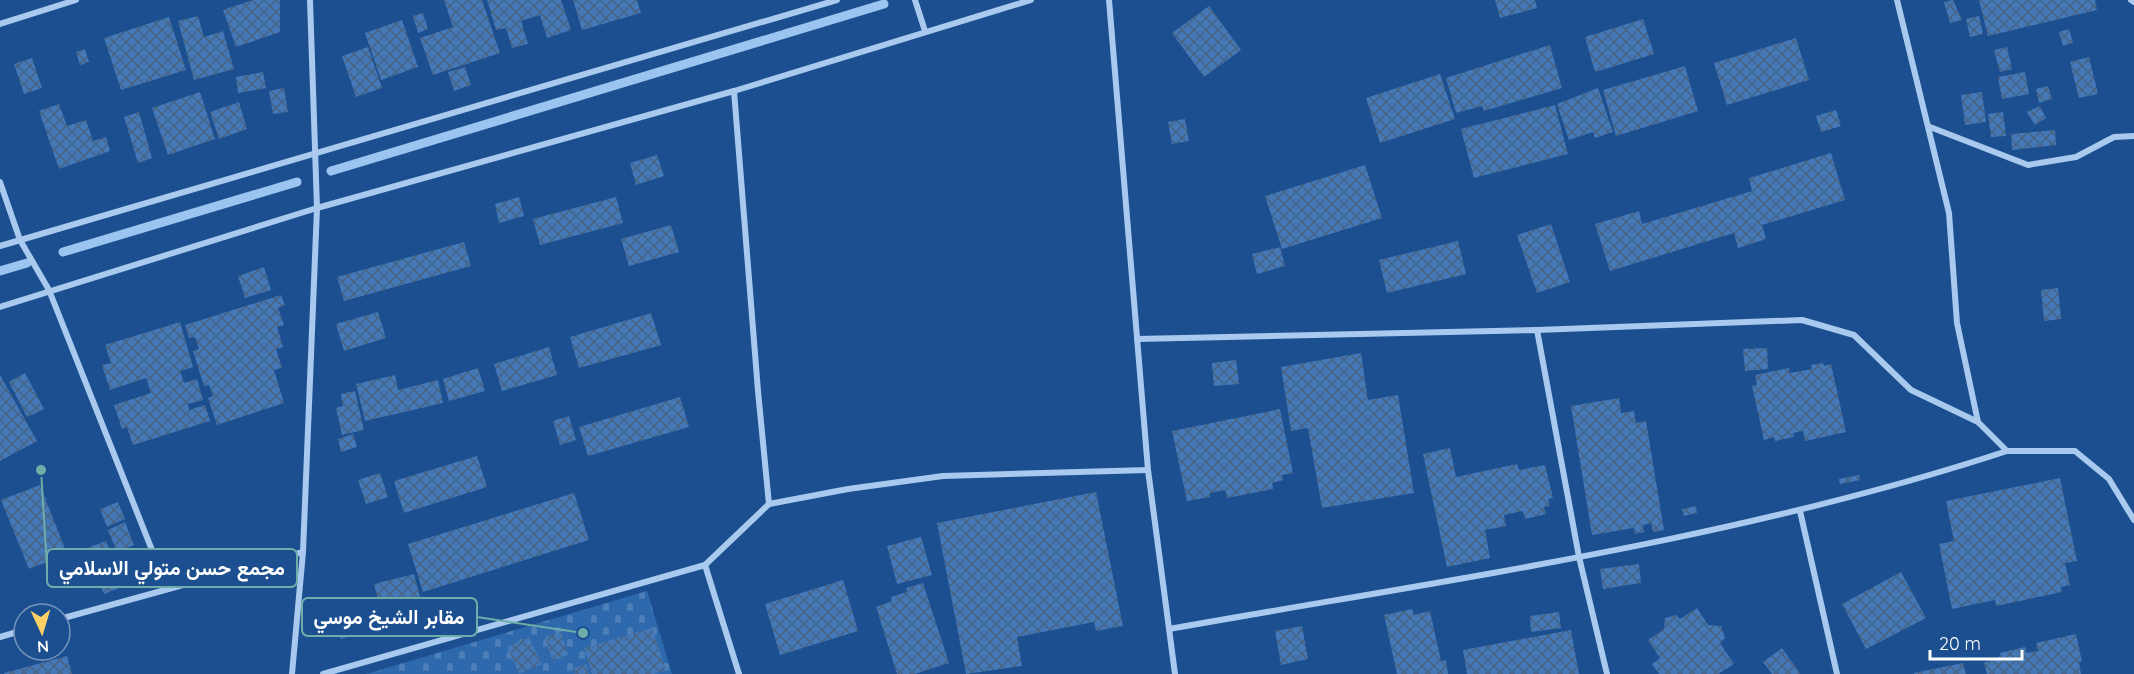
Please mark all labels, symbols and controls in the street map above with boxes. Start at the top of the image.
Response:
callout: مجمع حسن متولي الاسلامي [47,549,297,587]
text: مجمع حسن متولي الاسلامي [59,555,285,585]
callout: مقابر الشيخ موسي [302,598,477,636]
north arrow [12,602,72,662]
text: مقابر الشيخ موسي [314,604,465,634]
scale bar [1930,623,2022,661]
text: 20 m [1939,632,1981,655]
text: N [36,637,50,657]

